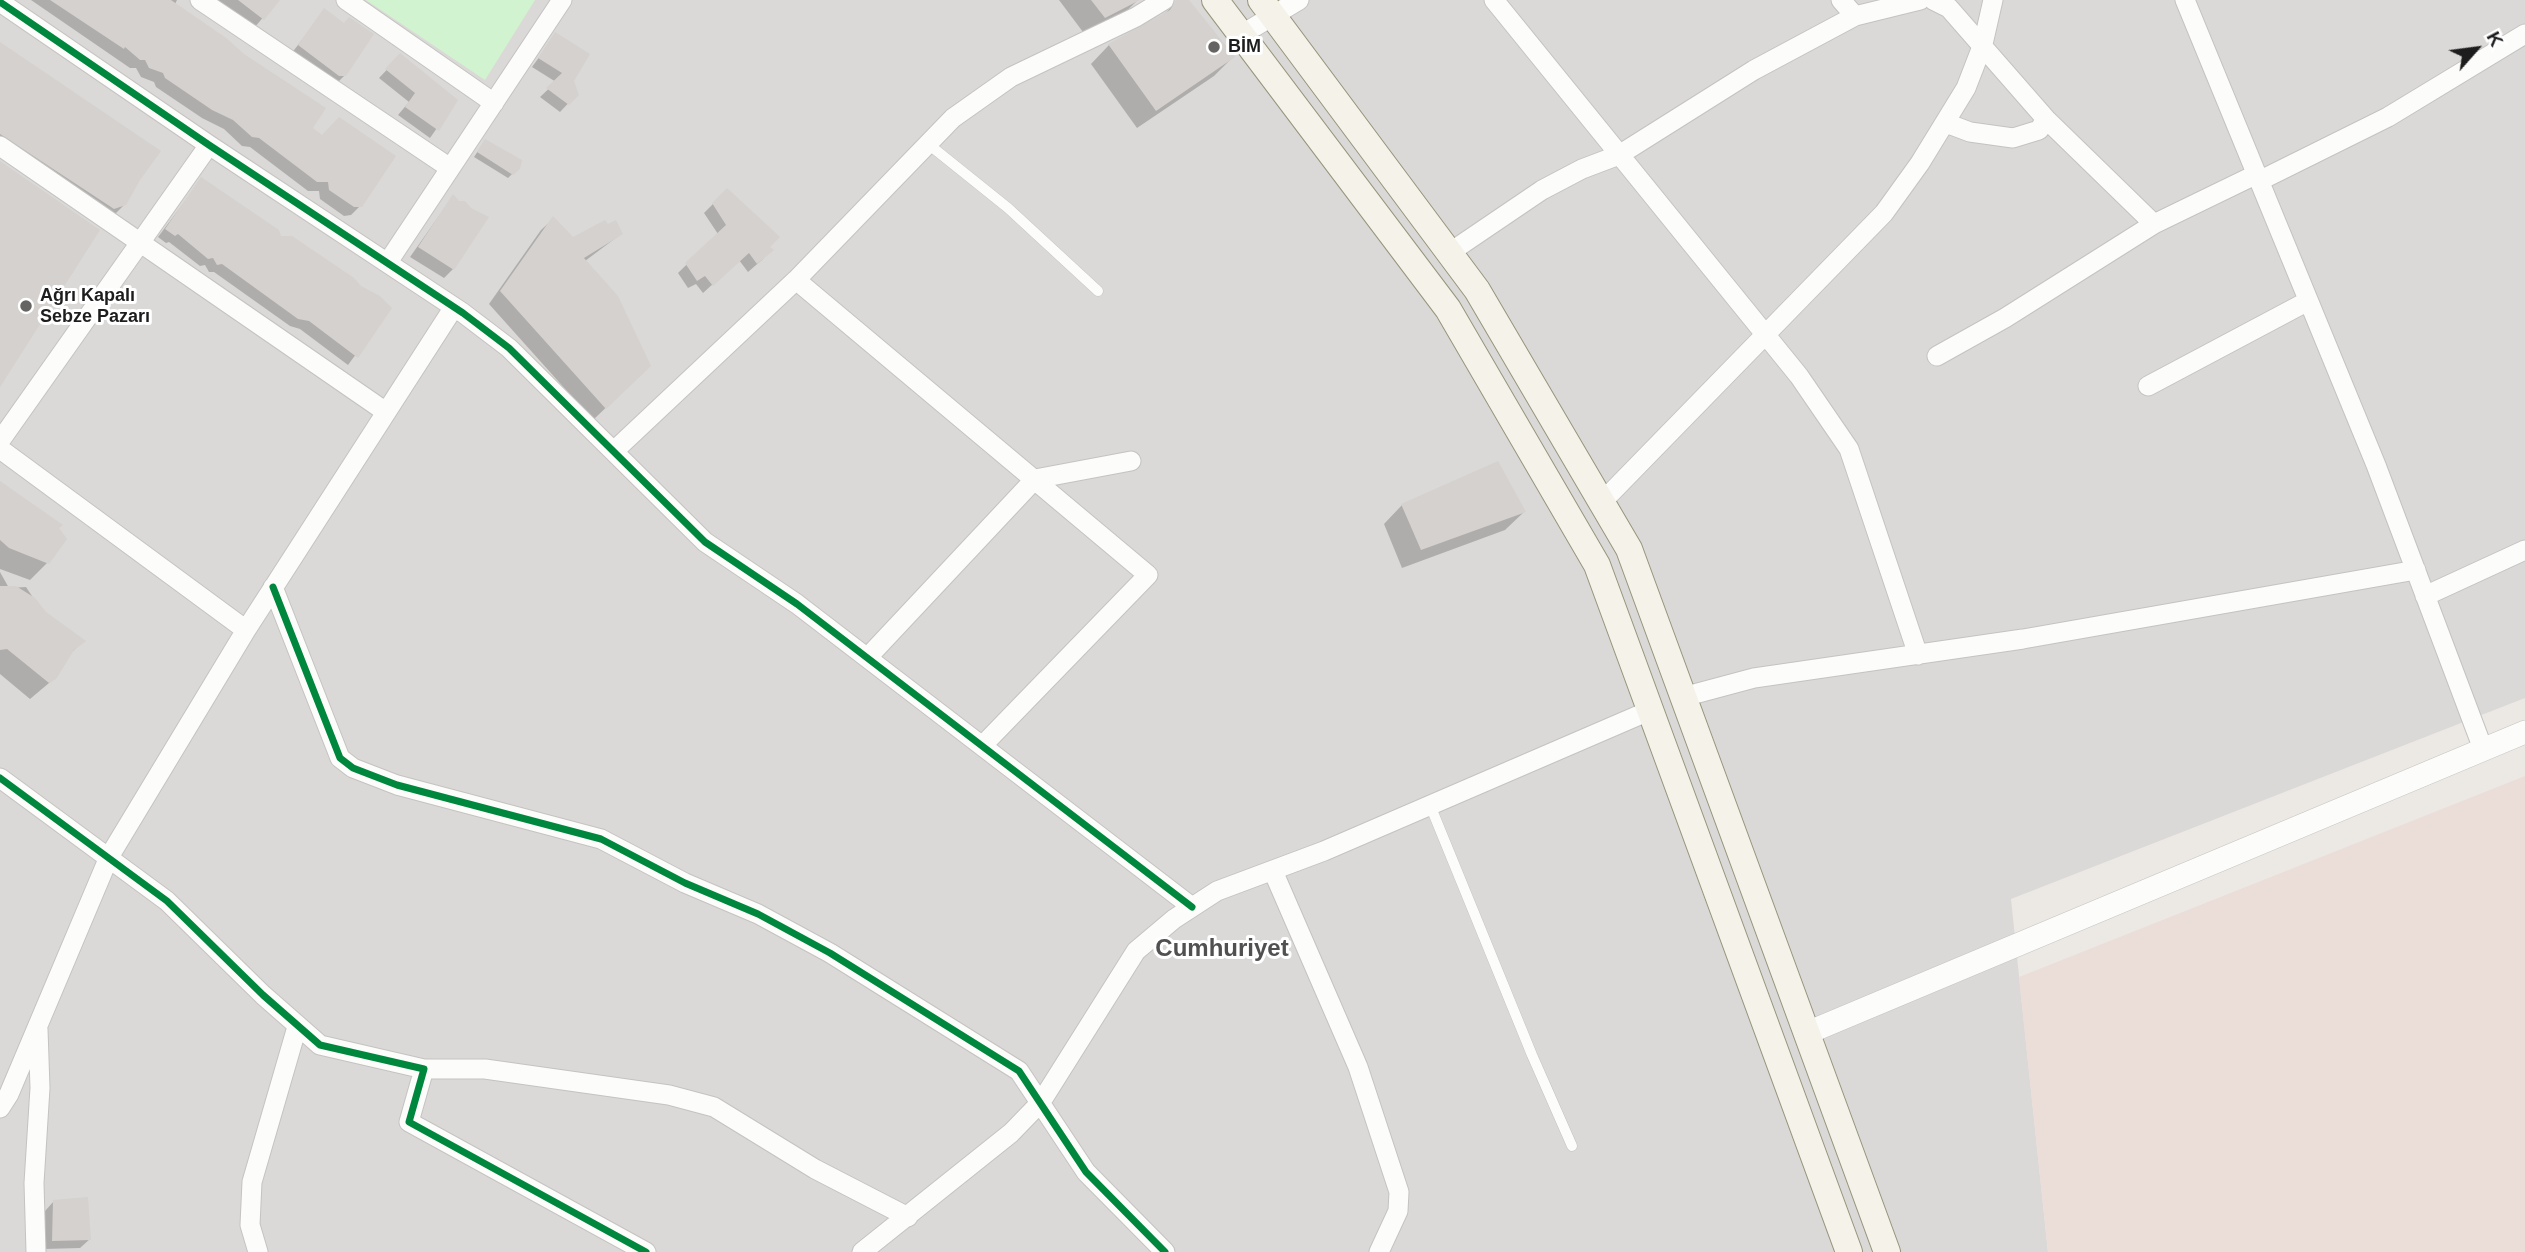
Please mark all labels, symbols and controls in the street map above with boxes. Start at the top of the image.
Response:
north arrow [2441,14,2511,84]
text: K [2482,28,2507,50]
place label: BİM [1228,36,1261,58]
marker: BİM [1206,39,1222,55]
place label: Ağrı Kapalı Sebze Pazarı [40,285,150,328]
marker: Ağrı Kapalı Sebze Pazarı [18,298,34,314]
district label: Cumhuriyet [1155,935,1289,963]

